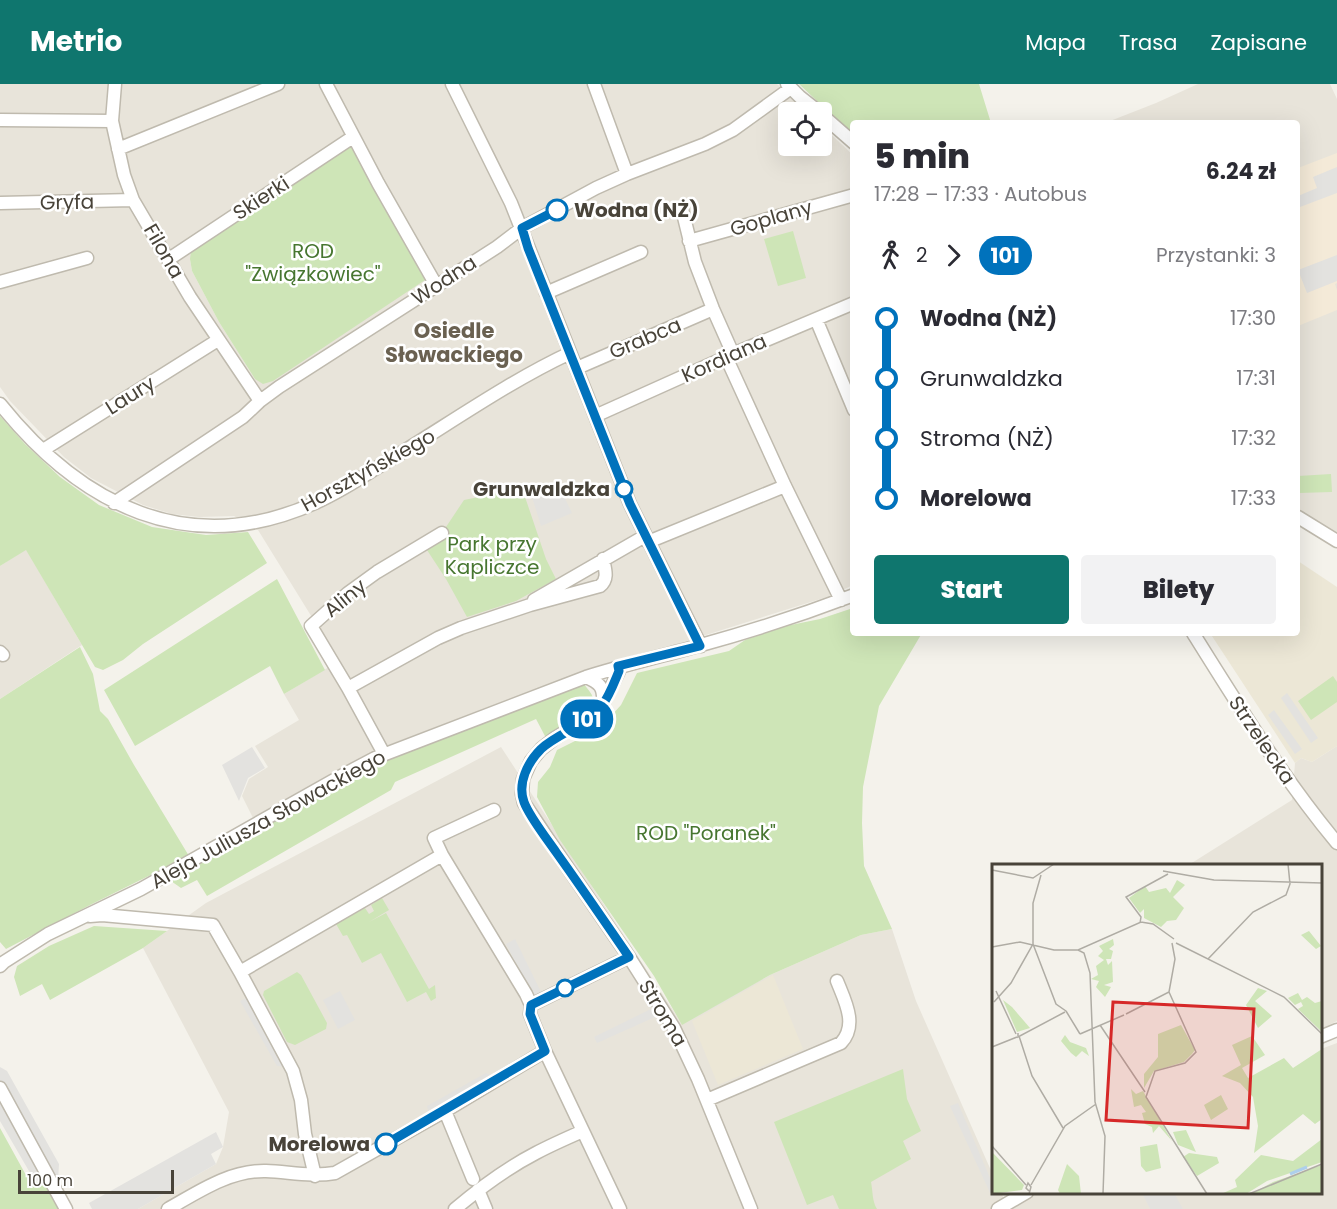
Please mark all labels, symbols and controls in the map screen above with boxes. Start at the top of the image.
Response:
text: Metrio [30,22,122,61]
text: Mapa [1025,28,1086,57]
text: Trasa [1119,28,1177,57]
text: Zapisane [1210,28,1307,57]
map controls [778,102,832,156]
button: locate [778,102,832,156]
text: 5 min [874,133,970,180]
text: 6.24 zł [1206,156,1276,187]
street label: Skierki [227,169,295,227]
text: 17:28 – 17:33 · Autobus [874,180,1087,208]
street label: Gryfa [40,188,94,216]
street label: Goplany [727,193,815,243]
place label: Wodna (NŻ) [574,196,699,224]
marker: Wodna (NŻ) [546,199,568,221]
street label: Filona [137,218,191,284]
park label: ROD "Związkowiec" [245,237,381,288]
icon: walk [874,239,907,272]
icon: forward [937,239,970,272]
text: 2 [916,241,928,269]
text: 101 [991,241,1020,270]
text: Przystanki: 3 [1156,241,1276,269]
street label: Wodna [406,249,482,311]
text: Wodna (NŻ) [920,303,1057,334]
text: 17:30 [1230,304,1276,332]
street label: Grabca [605,310,685,366]
district label: Osiedle Słowackiego [385,316,523,369]
street label: Kordiana [677,327,771,389]
text: Grunwaldzka [920,363,1063,394]
text: 17:31 [1236,364,1276,392]
street label: Laury [100,369,160,421]
street label: Horsztyńskiego [296,422,440,518]
text: Stroma (NŻ) [920,423,1054,454]
text: 17:32 [1231,424,1276,452]
place label: Grunwaldzka [473,475,610,503]
marker: Grunwaldzka [615,480,633,498]
text: Morelowa [920,483,1032,514]
text: 17:33 [1231,484,1276,512]
park label: Park przy Kapliczce [445,530,539,581]
button: Start [874,555,1069,624]
button: Bilety [1081,555,1276,624]
street label: Aliny [318,572,372,624]
street label: Strzelecka [1222,690,1302,790]
line badge: 101 [552,700,622,738]
text: 101 [572,705,602,734]
street label: Aleja Juliusza Słowackiego [145,743,391,895]
park label: ROD "Poranek" [636,819,776,847]
inset map [992,864,1322,1194]
street label: Stroma [632,974,694,1052]
unlabelled marker [556,979,574,997]
place label: Morelowa [268,1130,370,1158]
marker: Morelowa [375,1133,397,1155]
scale bar [18,1167,174,1194]
text: 100 m [27,1169,73,1192]

